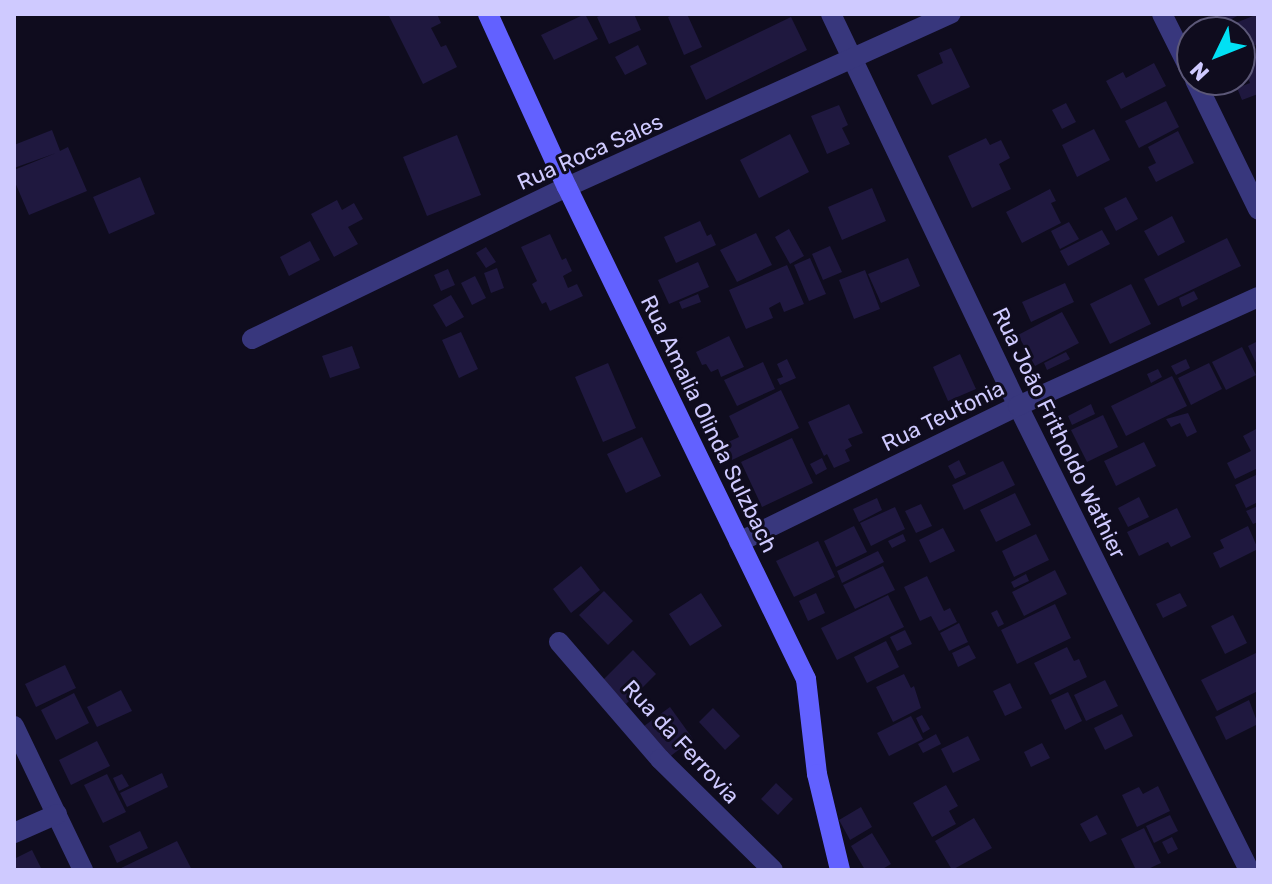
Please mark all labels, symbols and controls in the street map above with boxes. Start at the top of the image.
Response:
north arrow [1176,16,1256,96]
text: N [1184,56,1215,86]
street label: Rua Roca Sales [513,108,667,196]
street label: Rua Amalia Olinda Sulzbach [635,291,783,557]
street label: Rua João Fritholdo Wathier [987,303,1131,563]
street label: Rua Teutonia [877,375,1009,457]
street label: Rua da Ferrovia [617,675,745,809]

